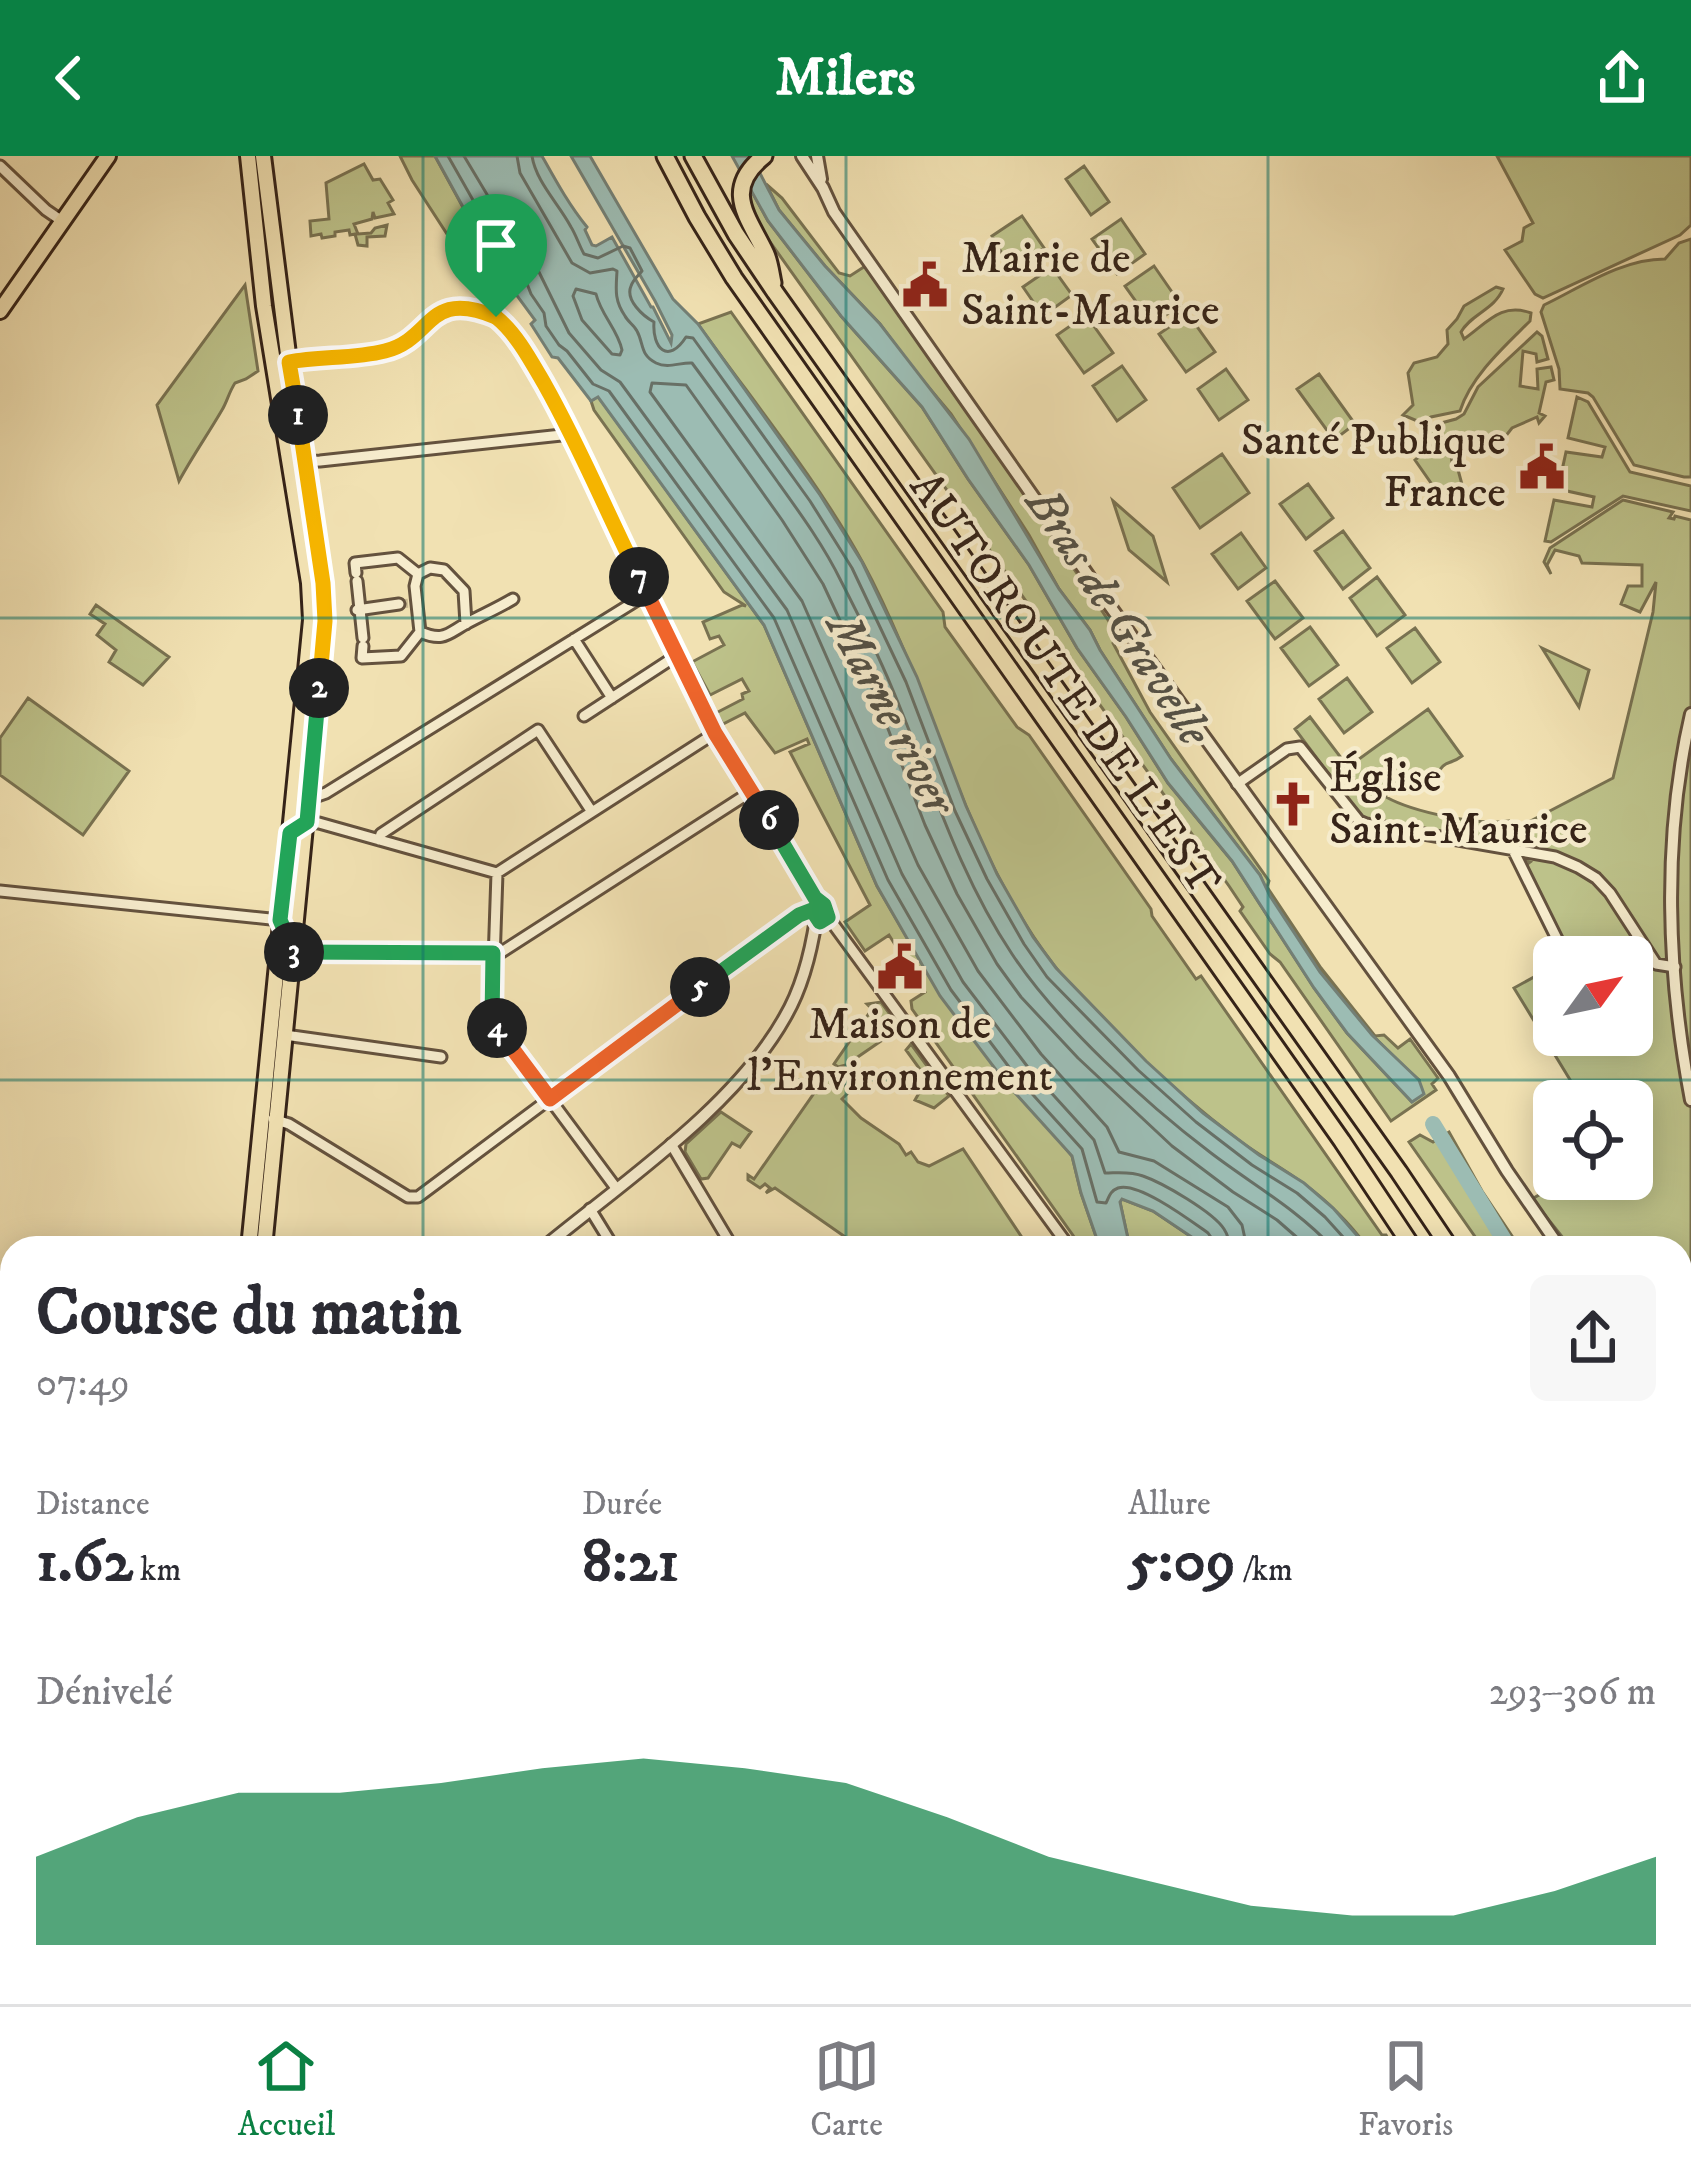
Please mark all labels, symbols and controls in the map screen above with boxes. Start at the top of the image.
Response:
icon: back [36,45,102,111]
text: Milers [776,45,915,112]
icon: share [1589,45,1655,111]
pin [445,194,547,317]
icon: arrive [463,212,529,278]
place label: Mairie de Saint-Maurice [961,231,1220,339]
public building icon: Mairie de Saint-Maurice [900,260,950,310]
pin: 1 [268,385,328,445]
text: 1 [292,394,304,435]
place label: Santé Publique France [1241,413,1506,521]
public building icon: Santé Publique France [1517,442,1567,492]
street label: AUTOROUTE DE L’EST [896,461,1232,907]
water label: Bras de Gravelle [1011,475,1225,759]
pin: 7 [609,547,669,607]
text: 7 [630,556,648,597]
water label: Marne river [811,600,970,828]
pin: 2 [289,658,349,718]
text: 2 [311,667,327,708]
place label: Église Saint-Maurice [1329,750,1588,858]
church icon: Église Saint-Maurice [1268,779,1318,829]
pin: 6 [739,790,799,850]
text: 6 [760,799,778,840]
pin: 3 [264,922,324,982]
text: 3 [288,931,300,972]
north arrow [1533,936,1653,1056]
map controls [1533,936,1653,1200]
public building icon: Maison de l'Environnement [875,942,925,992]
pin: 5 [670,957,730,1017]
text: 5 [692,966,708,1007]
place label: Maison de l'Environnement [747,997,1053,1105]
pin: 4 [467,998,527,1058]
text: 4 [488,1007,507,1048]
button: locate [1533,1080,1653,1200]
text: Course du matin [36,1273,461,1355]
button: share [1530,1275,1656,1401]
text: 07:49 [36,1359,130,1408]
text: Distance [36,1484,150,1525]
text: Durée [582,1484,662,1525]
text: Allure [1128,1484,1211,1525]
text: 1.62 [36,1525,133,1600]
text: 8:21 [582,1525,679,1600]
text: 5:09 [1128,1525,1236,1600]
text: km [133,1550,181,1591]
text: /km [1236,1550,1293,1591]
text: Dénivelé [36,1668,173,1717]
text: 293–306 m [1489,1668,1656,1717]
tab: Accueil [238,2033,335,2146]
tab: Carte [810,2033,883,2146]
tab: Favoris [1358,2033,1453,2146]

